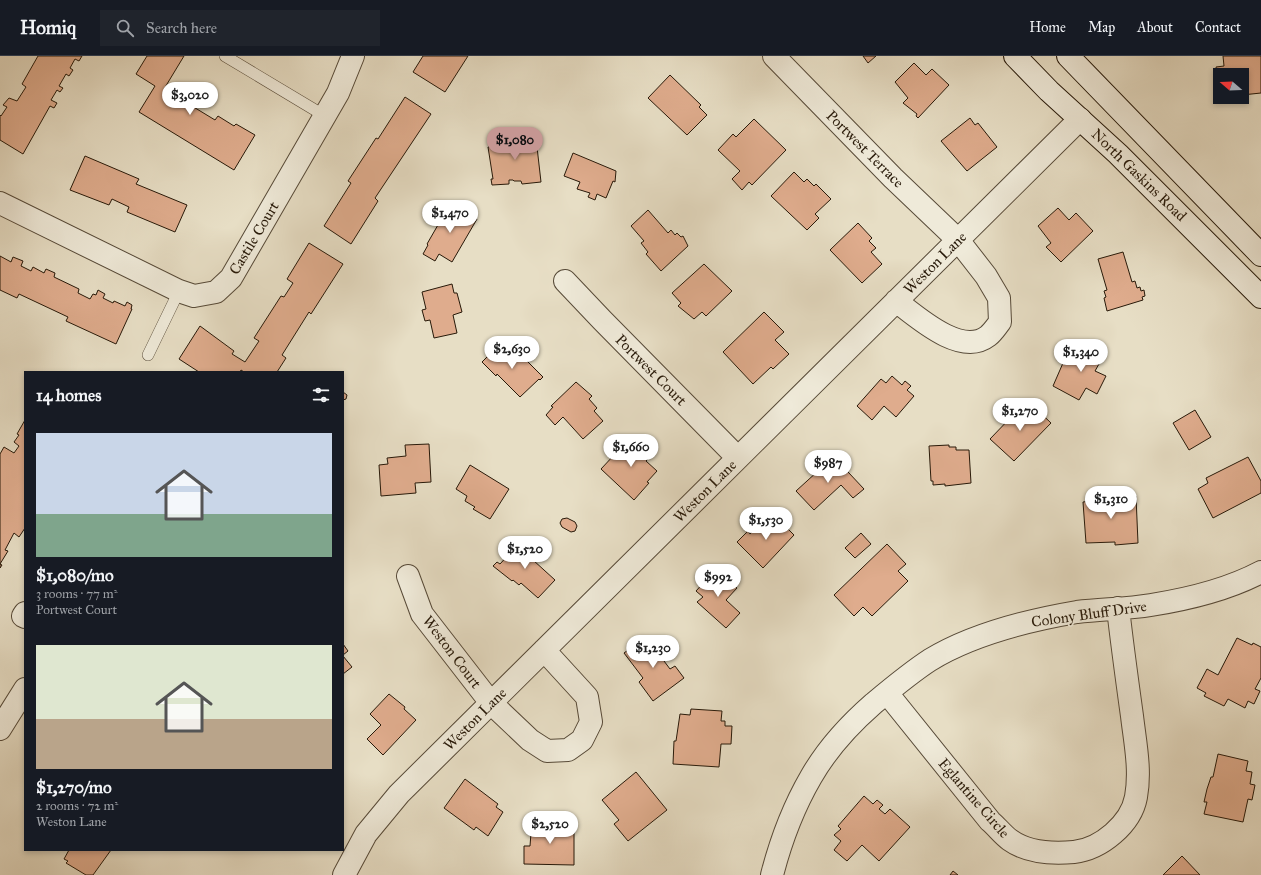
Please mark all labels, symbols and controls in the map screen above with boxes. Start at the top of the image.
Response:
search box [100,10,380,46]
text: Homiq [20,16,76,39]
icon: search [114,17,136,39]
text: Search here [146,19,217,37]
text: Home [1029,19,1066,36]
text: Map [1088,19,1115,36]
text: About [1137,19,1173,36]
text: Contact [1195,19,1241,36]
north arrow [1213,68,1249,104]
map controls [1213,68,1249,104]
pin: $3,020 [157,82,223,116]
text: $3,020 [171,87,209,103]
street label: Portwest Terrace [823,107,907,191]
street label: North Gaskins Road [1088,125,1191,225]
pin: $1,080 [482,127,548,161]
text: $1,080 [496,132,534,148]
street label: Castile Court [225,198,283,278]
pin: $1,470 [417,200,483,234]
text: $1,470 [431,205,469,221]
street label: Weston Lane [900,228,970,298]
street label: Portwest Court [612,331,691,410]
pin: $2,630 [479,336,545,370]
pin: $1,340 [1048,339,1114,373]
text: $2,630 [493,341,531,357]
text: $1,340 [1063,344,1099,360]
icon: filters [310,384,332,406]
text: 14 homes [36,385,101,406]
pin: $1,270 [987,398,1053,432]
text: $1,270 [1002,403,1038,419]
pin: $1,660 [598,434,664,468]
text: $1,660 [612,439,650,455]
pin: $987 [804,450,852,484]
text: $987 [814,455,842,471]
street label: Weston Lane [670,456,740,526]
icon: home [148,459,220,531]
pin: $1,310 [1078,486,1144,520]
text: $1,310 [1094,491,1128,507]
pin: $1,530 [733,507,799,541]
text: $1,530 [749,512,783,528]
pin: $1,520 [492,536,558,570]
text: $1,520 [507,541,543,557]
pin: $992 [694,564,742,598]
text: $1,080/mo [36,565,114,586]
text: $992 [704,569,732,585]
text: 3 rooms · 77 m² [36,586,118,602]
street label: Colony Bluff Drive [1030,597,1148,631]
text: Portwest Court [36,602,117,618]
street label: Weston Court [419,612,486,693]
pin: $1,230 [620,635,686,669]
text: $1,230 [635,640,671,656]
icon: home [148,671,220,743]
street label: Weston Lane [440,684,510,754]
street label: Eglantine Circle [935,754,1013,842]
text: $1,270/mo [36,777,112,798]
text: 2 rooms · 72 m² [36,798,118,814]
pin: $2,520 [517,811,583,845]
text: Weston Lane [36,814,107,830]
text: $2,520 [531,816,569,832]

